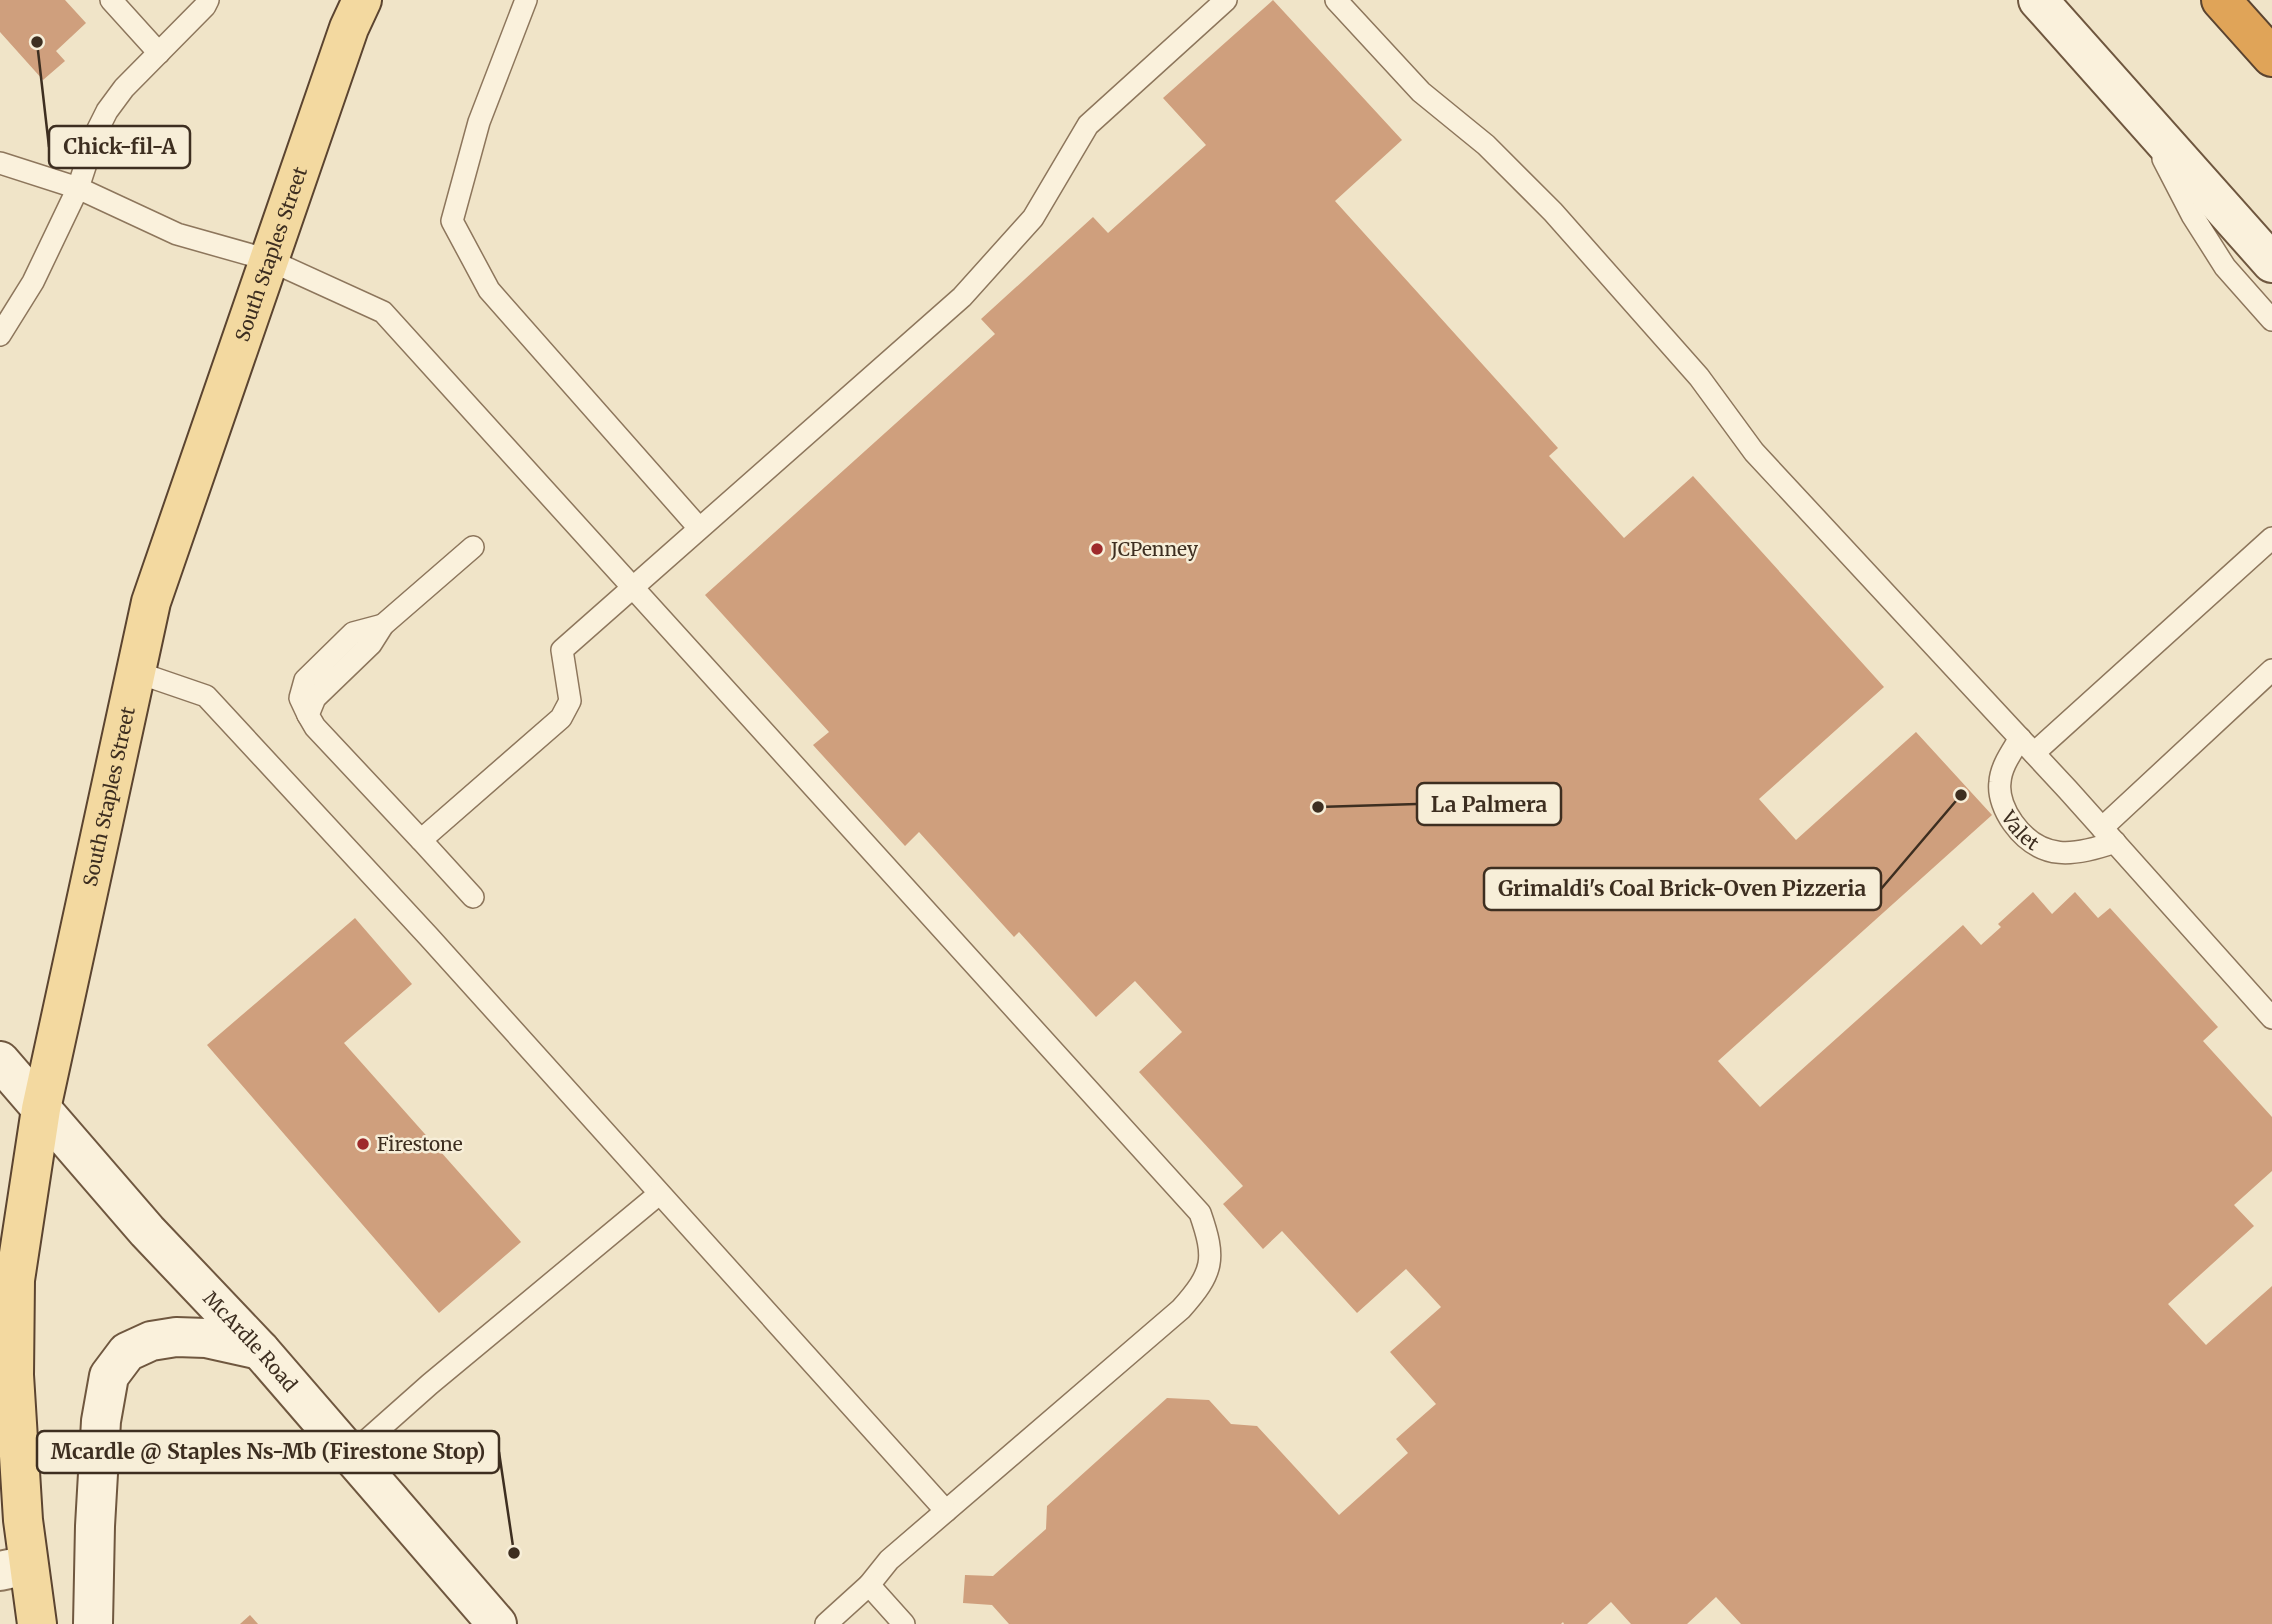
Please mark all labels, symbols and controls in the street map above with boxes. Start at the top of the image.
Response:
callout: Chick-fil-A [49,126,190,168]
text: Chick-fil-A [64,133,178,160]
street label: South Staples Street [230,163,312,345]
place label: JCPenney [1110,537,1198,561]
marker: JCPenney [1089,541,1105,557]
street label: South Staples Street [78,704,140,888]
callout: La Palmera [1417,783,1561,825]
text: La Palmera [1431,791,1548,818]
street label: Valet [1996,806,2044,856]
callout: Grimaldi's Coal Brick-Oven Pizzeria [1484,868,1881,910]
text: Grimaldi's Coal Brick-Oven Pizzeria [1498,875,1866,902]
place label: Firestone [377,1132,463,1156]
marker: Firestone [355,1136,371,1152]
street label: McArdle Road [198,1286,302,1396]
callout: Mcardle @ Staples Ns-Mb (Firestone Stop) [37,1431,499,1473]
text: Mcardle @ Staples Ns-Mb (Firestone Stop) [51,1438,485,1465]

